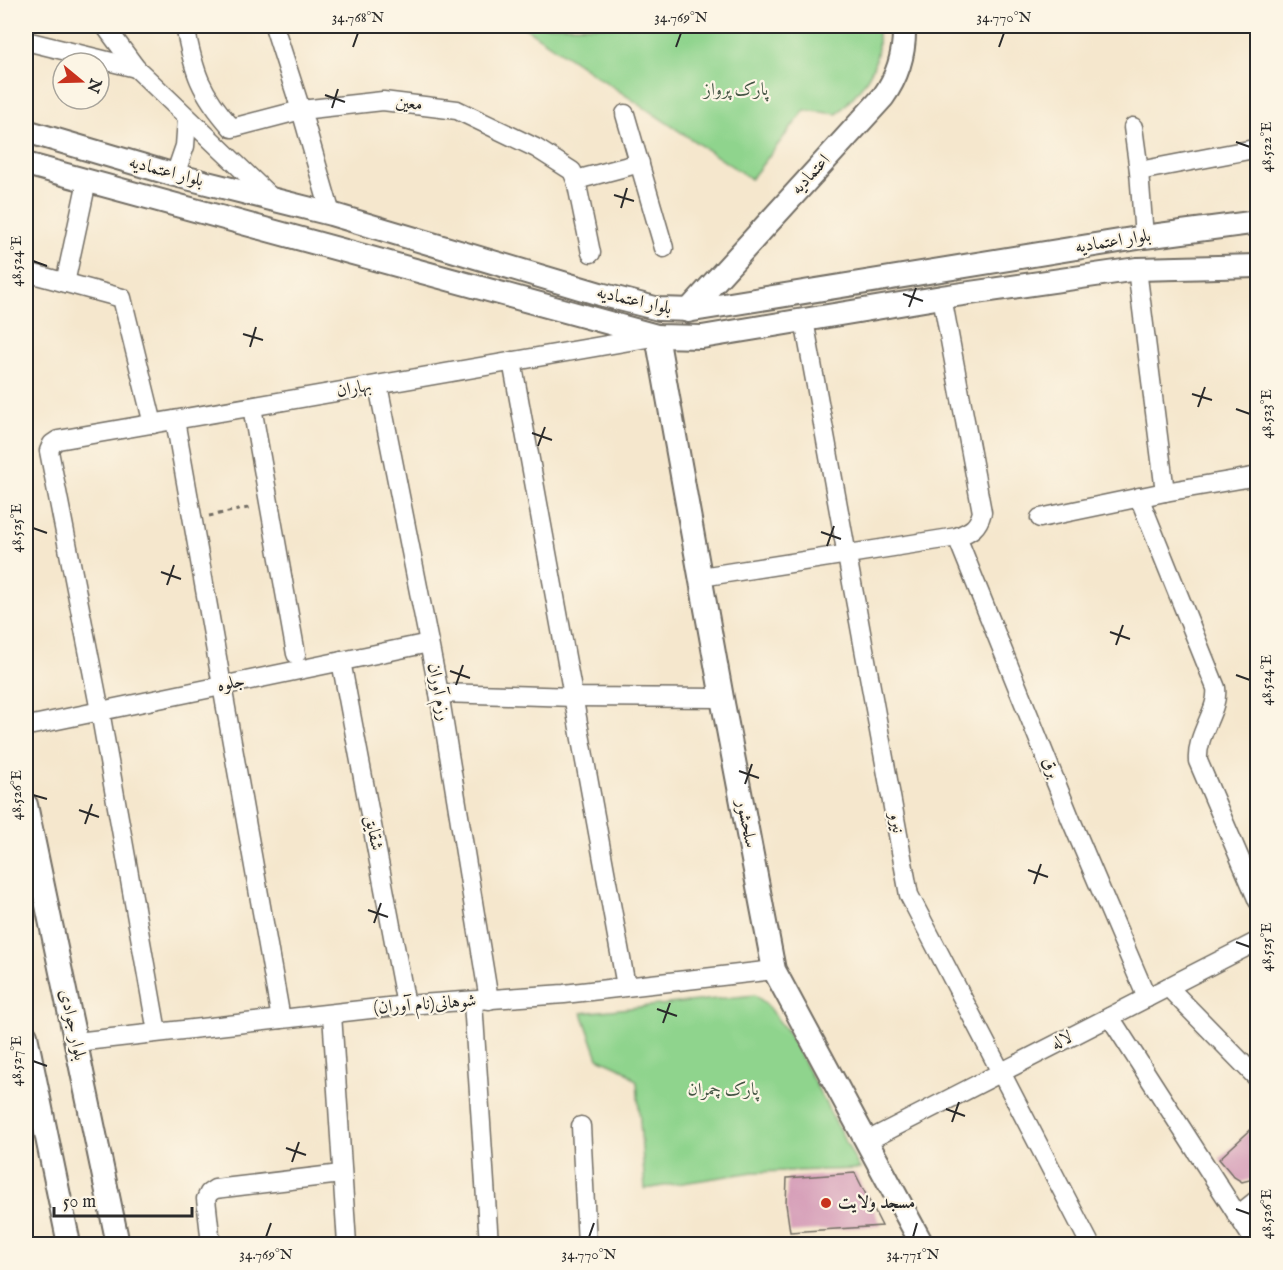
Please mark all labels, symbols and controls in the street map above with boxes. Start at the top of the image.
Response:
text: 34.768°N [332,8,384,27]
text: 34.769°N [654,8,708,27]
text: 34.770°N [977,8,1031,27]
north arrow [51,51,111,111]
text: N [82,74,105,95]
park label: پارک پرواز [702,79,770,102]
street label: معین [394,91,424,117]
text: 48.522°E [1257,121,1276,173]
street label: اعتمادیه [786,150,836,200]
street label: بلوار اعتمادیه [126,151,206,193]
street label: بلوار اعتمادیه [1073,225,1153,259]
text: 48.524°E [7,235,26,287]
street label: بلوار اعتمادیه [594,281,674,321]
street label: بهاران [335,375,373,403]
text: 48.523°E [1257,389,1276,439]
text: 48.525°E [7,503,26,553]
text: 48.524°E [1257,654,1276,706]
street label: رزم آوران [418,661,455,724]
street label: جلوه [215,670,247,698]
street label: برق [1035,754,1065,782]
text: 48.526°E [7,770,26,820]
street label: سلحشور [730,796,762,850]
street label: نیرو [883,809,909,835]
street label: شقایق [358,813,388,853]
text: 48.525°E [1257,922,1276,972]
street label: بلوار جوادی [53,987,91,1063]
street label: شوهانی(نام آوران) [373,990,477,1023]
street label: لاله [1047,1026,1077,1056]
text: 48.527°E [7,1036,26,1086]
park label: پارک چمران [687,1079,760,1102]
scale bar [54,1180,192,1218]
text: 48.526°E [1257,1189,1276,1239]
text: 50 m [63,1191,96,1214]
place label: مسجد ولایت [838,1192,915,1215]
marker: مسجد ولایت [819,1196,833,1210]
text: 34.769°N [239,1245,293,1264]
text: 34.770°N [562,1245,616,1264]
text: 34.771°N [886,1245,940,1264]

